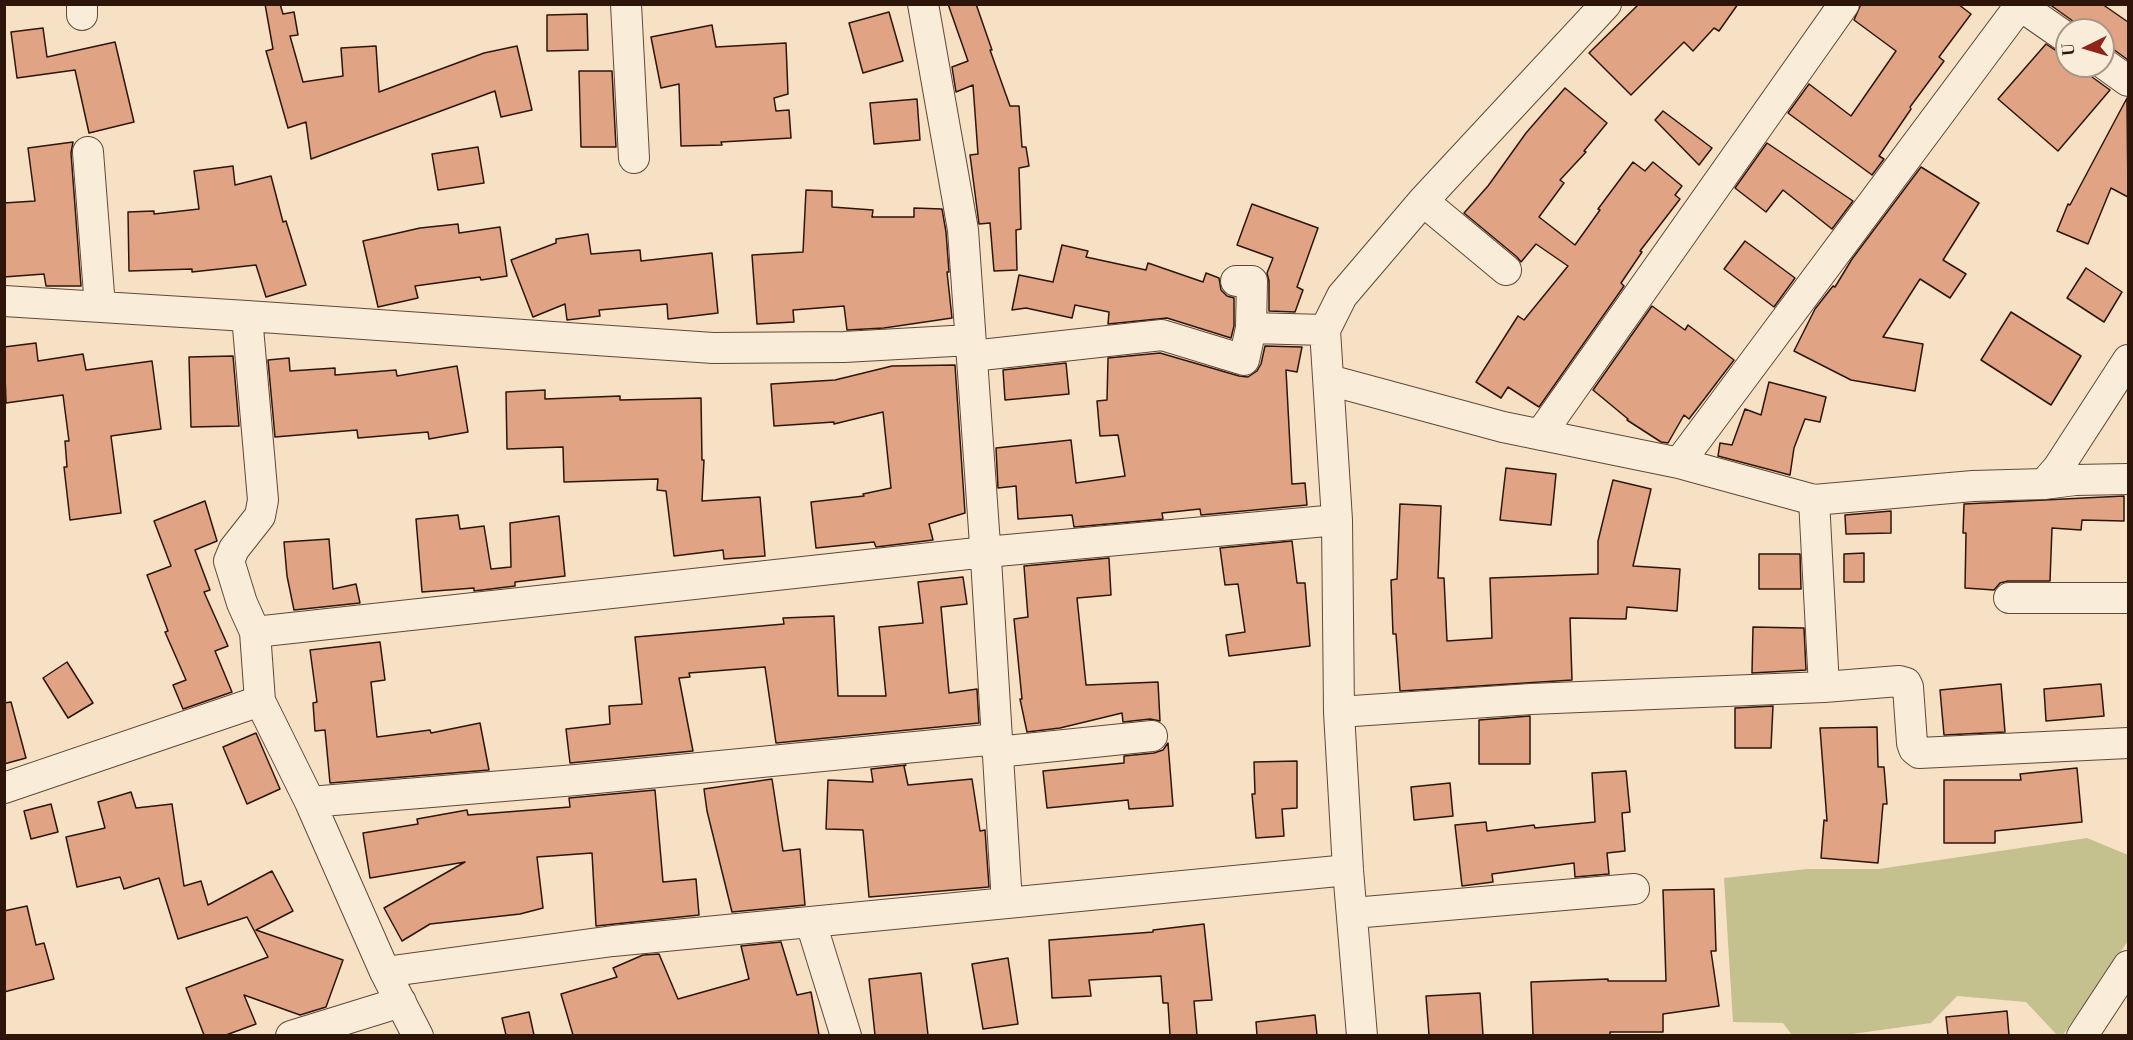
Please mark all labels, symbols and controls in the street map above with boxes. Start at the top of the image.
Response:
north arrow [2055,18,2115,78]
text: U [2059,42,2080,56]

